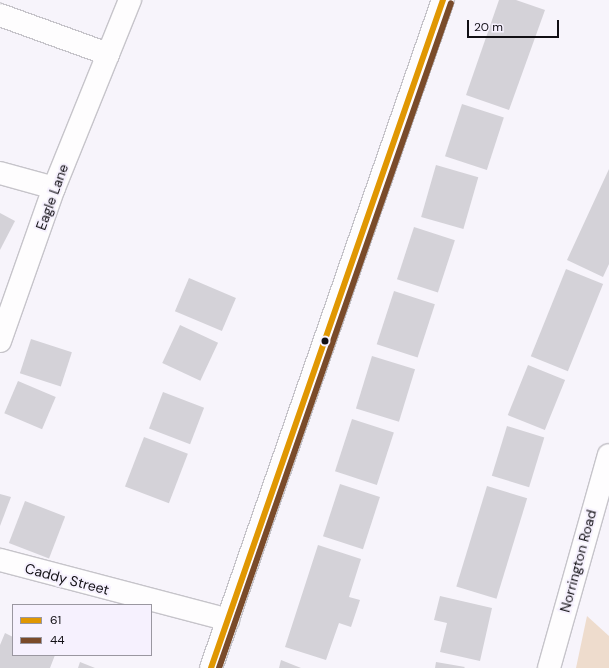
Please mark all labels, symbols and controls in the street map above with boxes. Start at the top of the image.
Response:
scale bar [469,12,561,38]
text: 20 m [474,19,503,35]
street label: Eagle Lane [32,162,72,232]
unlabelled marker [320,336,330,346]
street label: Norrington Road [556,508,600,614]
street label: Caddy Street [23,560,111,598]
legend [12,604,152,656]
text: 61 [50,612,61,628]
text: 44 [50,632,65,648]

